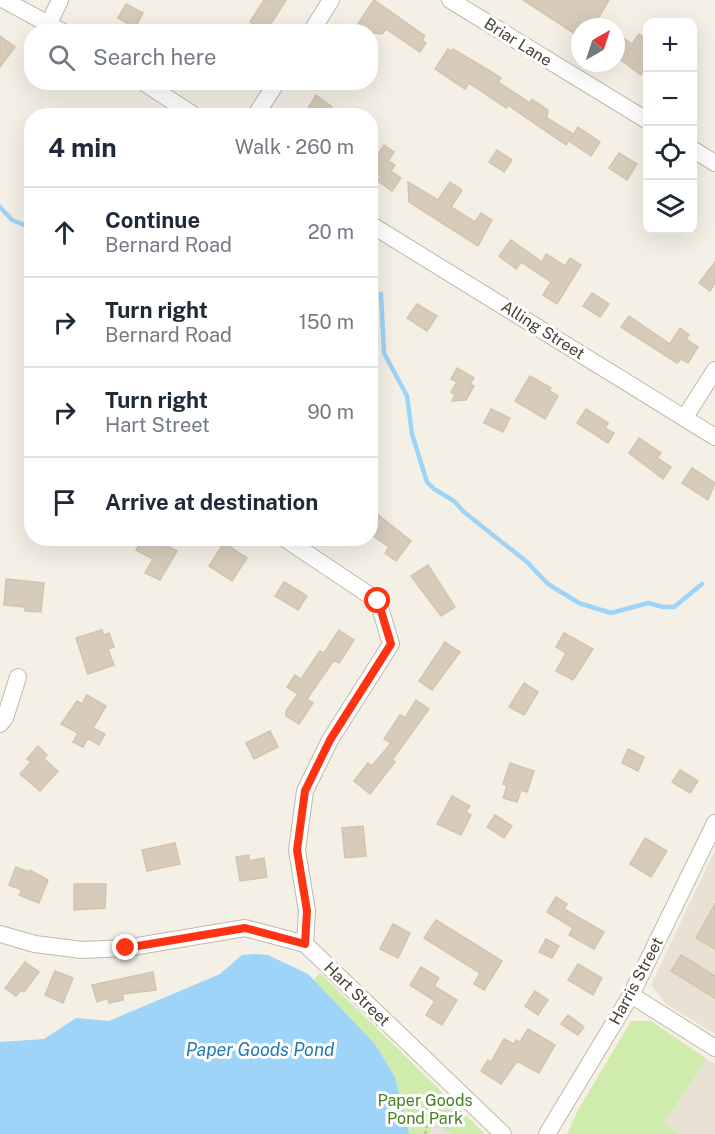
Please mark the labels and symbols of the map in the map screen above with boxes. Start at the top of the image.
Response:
street label: Briar Lane [481,14,555,70]
north arrow [571,18,625,72]
street label: Alling Street [498,297,588,363]
route start [364,587,390,613]
route end [112,934,138,960]
street label: Harris Street [605,934,667,1028]
street label: Hart Street [320,958,394,1030]
water label: Paper Goods Pond [186,1039,335,1060]
park label: Paper Goods Pond Park [377,1091,473,1128]

